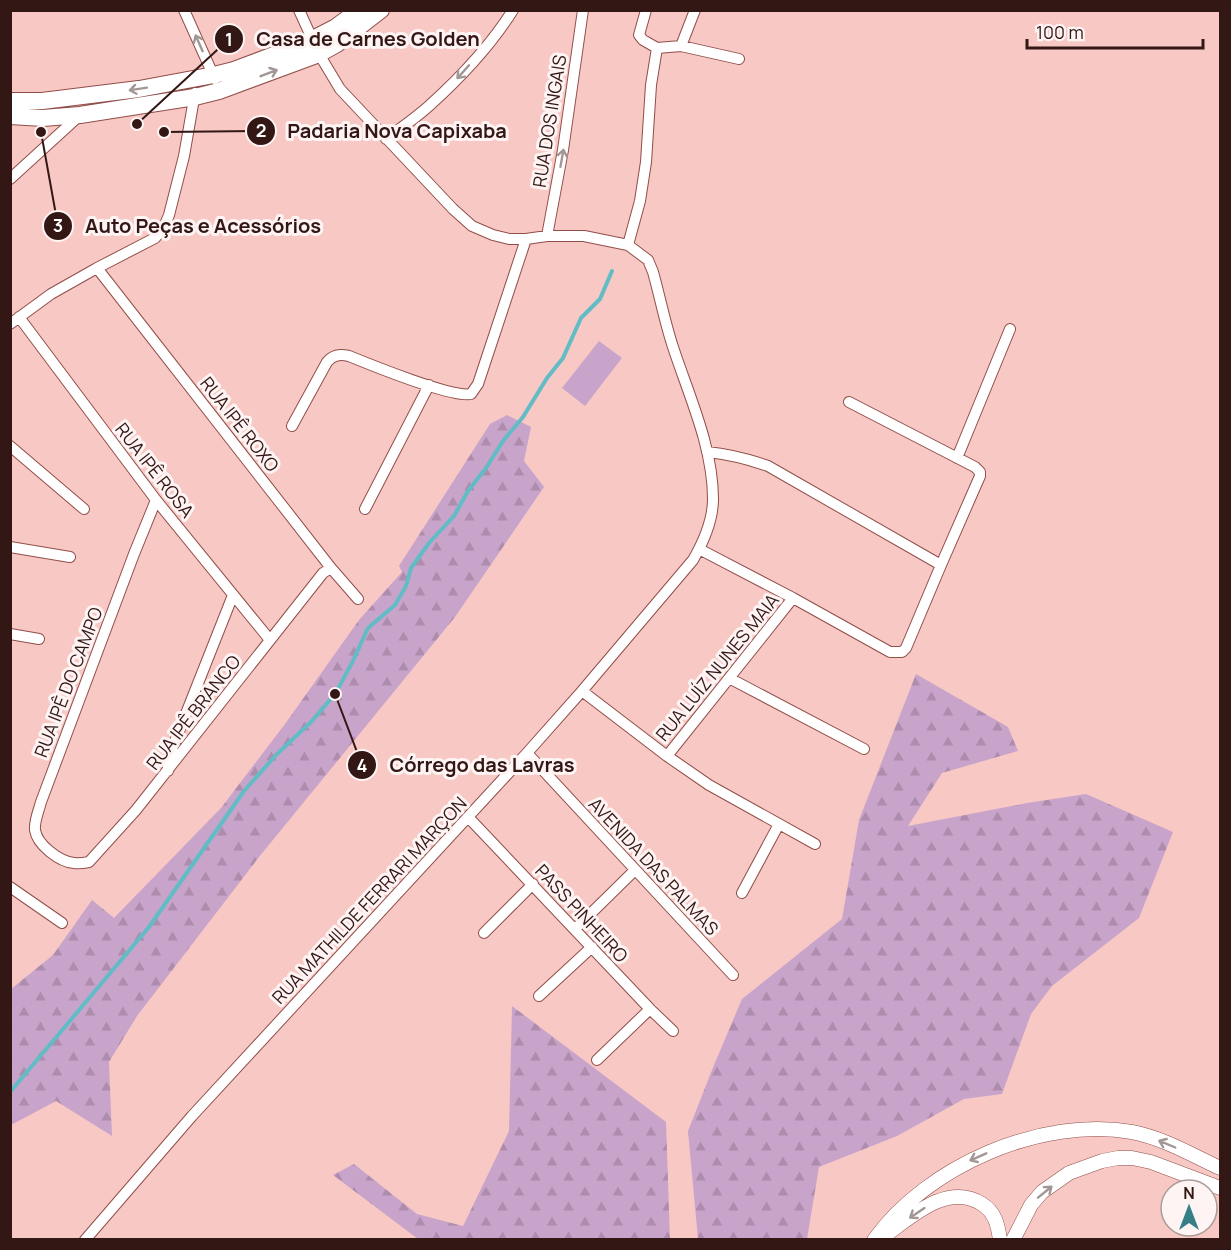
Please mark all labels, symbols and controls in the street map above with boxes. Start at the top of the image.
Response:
scale bar [1027,12,1202,50]
callout: Casa de Carnes Golden [214,20,492,58]
text: 100 m [1036,20,1084,44]
text: Casa de Carnes Golden [256,25,480,52]
text: 1 [225,27,233,51]
one-way arrow [192,34,203,52]
street label: RUA DOS INGAIS [527,53,571,189]
one-way arrow [456,64,470,79]
one-way arrow [259,67,277,78]
one-way arrow [129,83,149,94]
callout: Padaria Nova Capixaba [246,112,519,150]
text: Padaria Nova Capixaba [287,117,507,144]
text: 2 [256,118,266,142]
one-way arrow [557,148,568,168]
callout: Auto Peças e Acessórios [43,207,333,245]
text: Auto Peças e Acessórios [85,212,321,239]
text: 3 [53,213,63,237]
street label: RUA IPÊ ROXO [195,372,285,476]
street label: RUA IPÊ ROSA [110,418,200,523]
street label: RUA LUÍZ NUNES MAIA [650,588,784,746]
street label: RUA IPÊ DO CAMPO [28,603,108,761]
street label: RUA IPÊ BRANCO [141,650,245,774]
callout: Córrego das Lavras [347,746,587,784]
text: Córrego das Lavras [389,751,575,778]
text: 4 [357,753,368,777]
street label: RUA MATHILDE FERRARI MARÇON [266,791,472,1009]
street label: AVENIDA DAS PALMAS [584,792,724,940]
street label: PASS PINHEIRO [530,859,634,967]
one-way arrow [1158,1138,1177,1149]
one-way arrow [970,1152,988,1163]
north arrow [1159,1178,1219,1238]
text: N [1183,1182,1195,1204]
one-way arrow [1037,1185,1053,1198]
one-way arrow [909,1207,925,1219]

